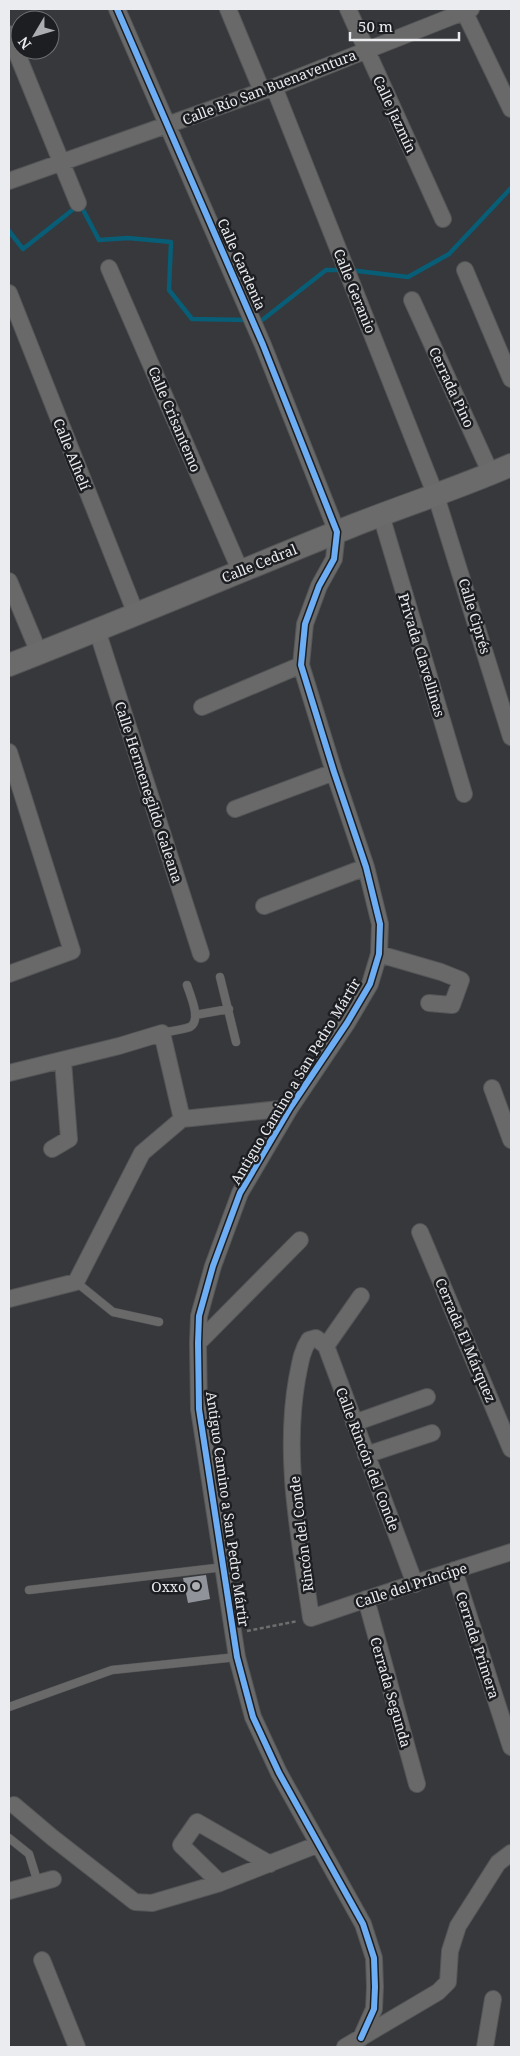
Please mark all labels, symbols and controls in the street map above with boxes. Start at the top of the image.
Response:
north arrow [10,10,60,60]
scale bar [350,10,459,42]
text: 50 m [358,16,393,36]
text: N [13,33,35,54]
street label: Calle Río San Buenaventura [179,45,359,129]
street label: Calle Jazmín [369,72,421,156]
street label: Calle Gardenia [213,215,271,313]
street label: Calle Geranio [329,246,381,336]
street label: Cerrada Pino [425,344,479,430]
street label: Calle Crisantemo [144,363,206,475]
street label: Calle Alhelí [49,415,95,493]
street label: Calle Cedral [219,539,300,587]
street label: Calle Ciprés [454,576,496,656]
street label: Privada Clavellinas [394,591,450,719]
street label: Calle Hermenegildo Galeana [111,699,187,885]
street label: Antiguo Camino a San Pedro Mártir [226,974,365,1188]
street label: Cerrada El Márquez [431,1275,501,1405]
street label: Calle Rincón del Conde [332,1384,404,1534]
street label: Antiguo Camino a San Pedro Mártir [202,1390,254,1628]
street label: Rincón del Conde [284,1475,318,1593]
street label: Calle del Príncipe [353,1558,469,1612]
place label: Oxxo [151,1577,186,1596]
marker: Oxxo [190,1580,202,1592]
street label: Cerrada Primera [452,1589,504,1701]
street label: Cerrada Segunda [366,1635,416,1750]

